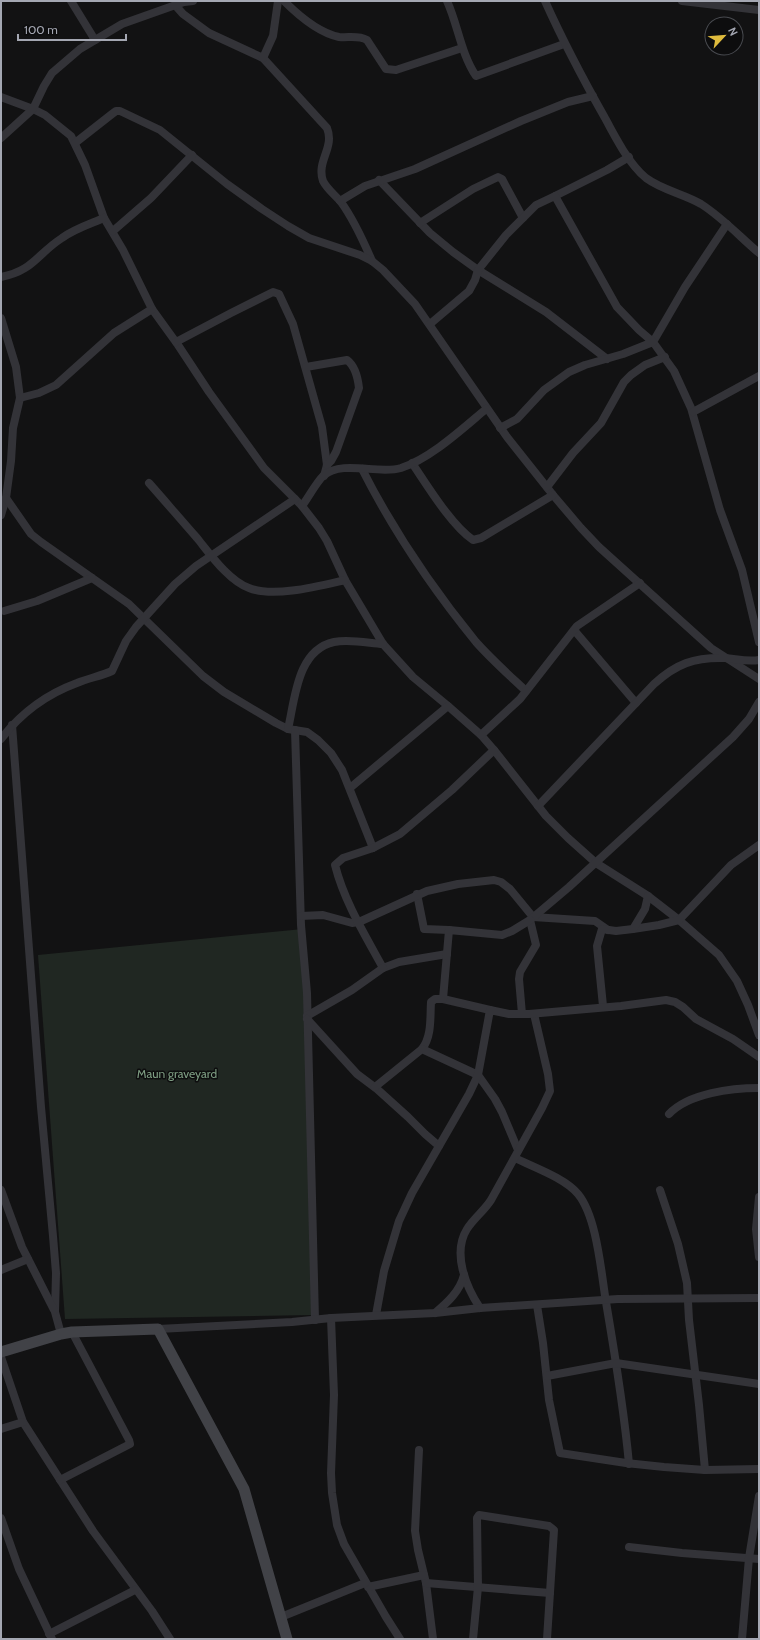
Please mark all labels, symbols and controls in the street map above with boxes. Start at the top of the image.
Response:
scale bar [18,16,126,42]
north arrow [704,16,744,56]
text: 100 m [24,22,58,37]
text: N [725,25,741,38]
park label: Maun graveyard [137,1066,217,1081]

